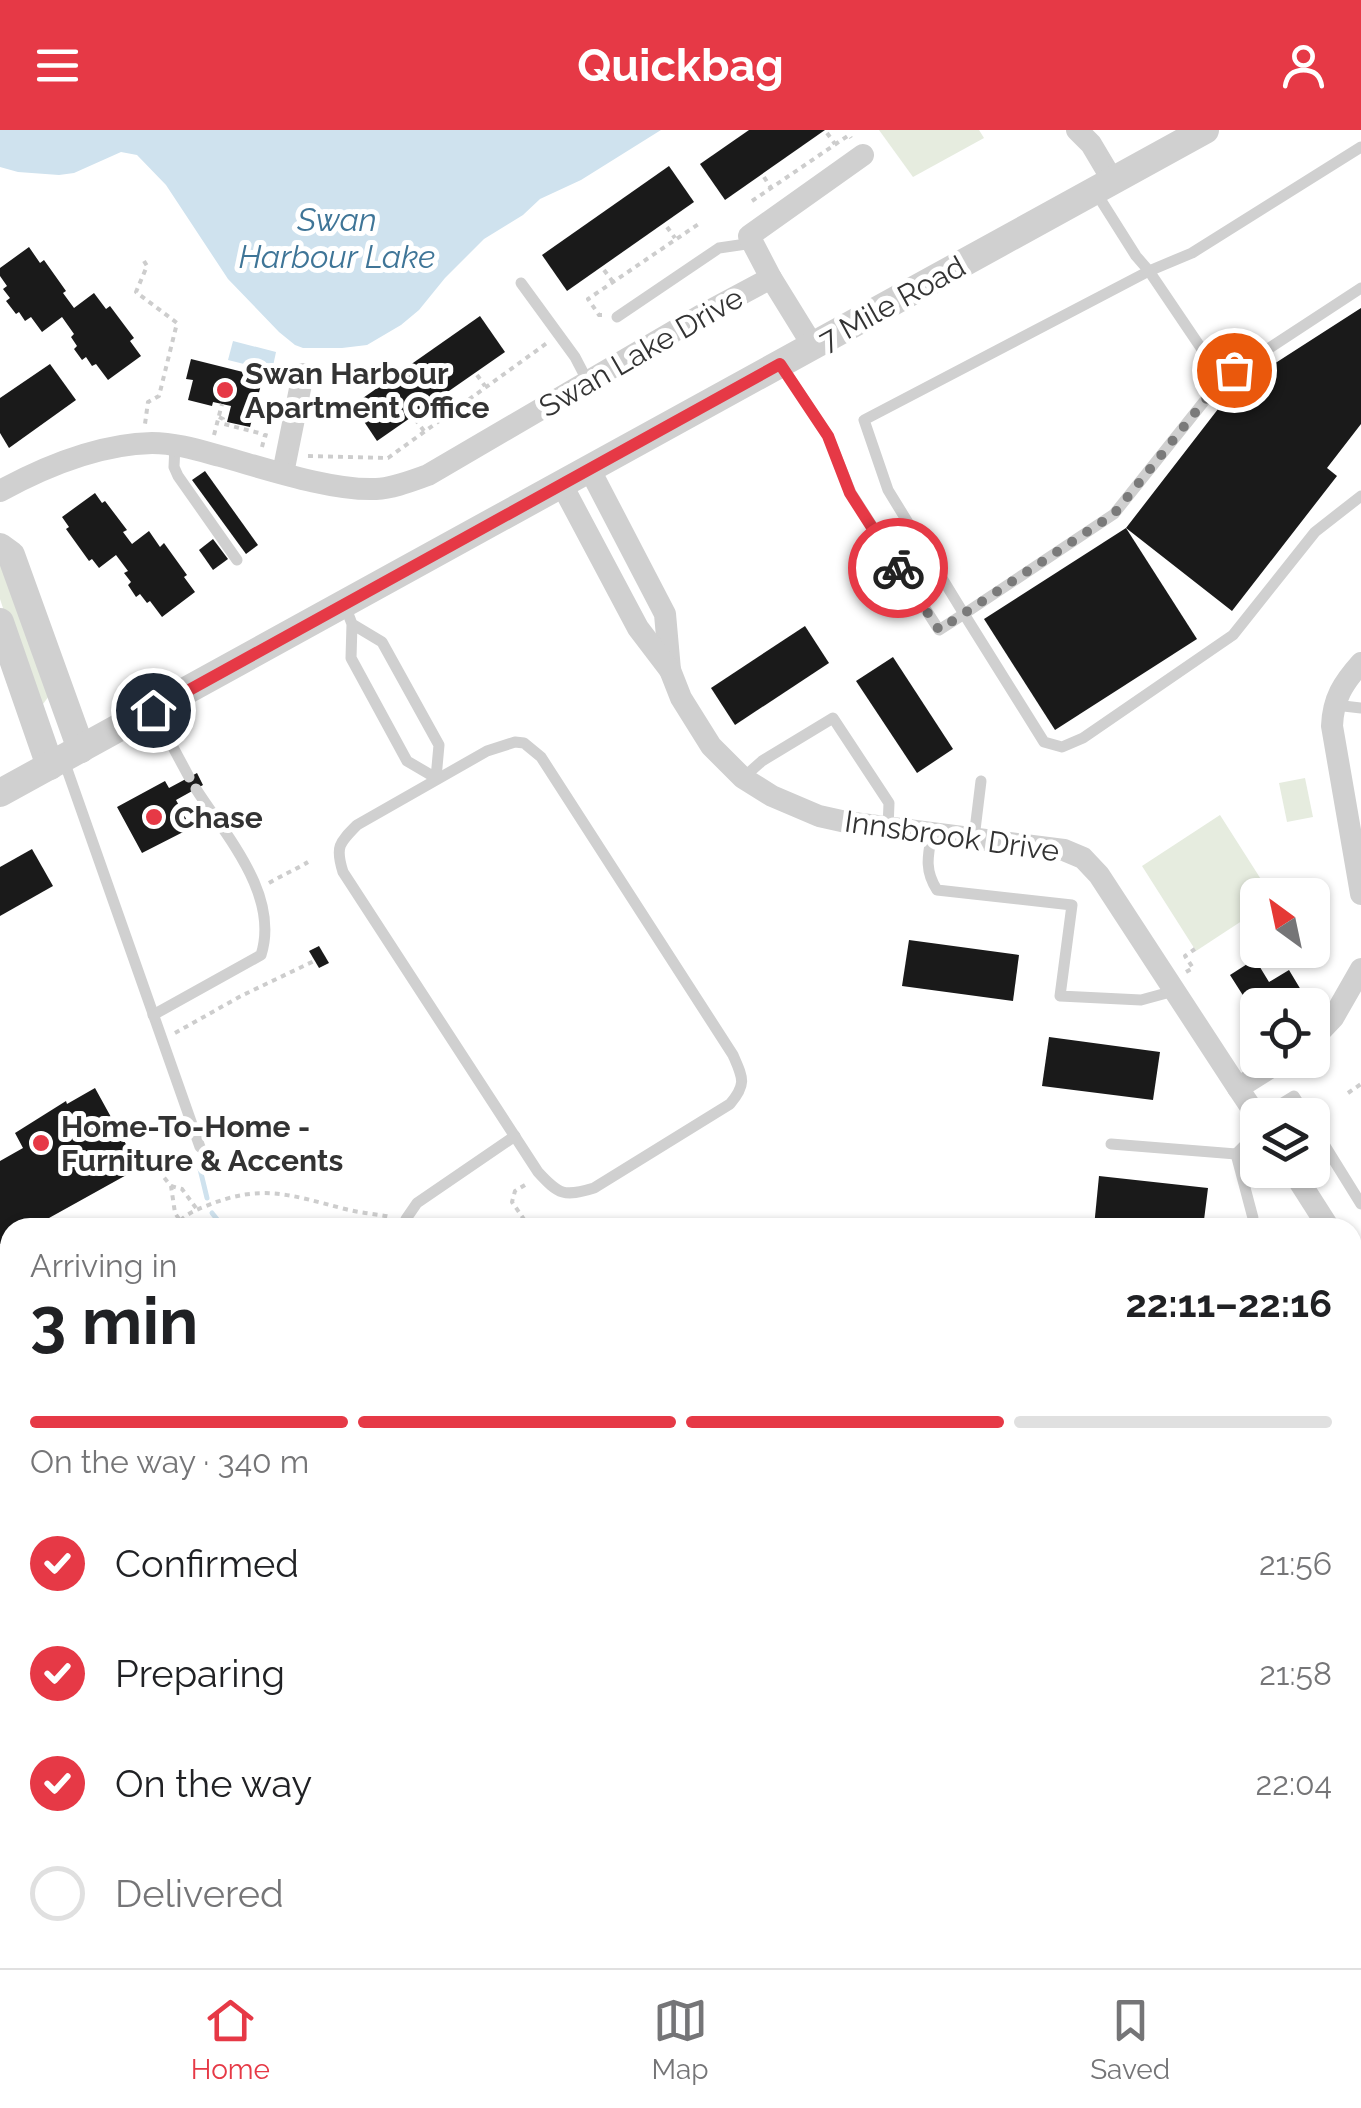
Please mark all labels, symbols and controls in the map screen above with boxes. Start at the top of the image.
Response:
icon: menu [30,38,85,93]
icon: person [1276,38,1331,93]
text: Quickbag [577,39,784,92]
water label: Swan Harbour Lake [239,201,435,275]
street label: 7 Mile Road [813,248,971,358]
street label: Swan Lake Drive [533,280,749,424]
pin [1192,328,1277,413]
icon: bag [1207,343,1262,398]
place label: Swan Harbour Apartment Office [245,356,490,425]
marker: Swan Harbour Apartment Office [214,379,236,401]
courier [848,518,948,618]
icon: bike [871,541,926,596]
pin [111,668,196,753]
icon: home [126,683,181,738]
place label: Chase [174,800,263,835]
street label: Innsbrook Drive [842,804,1062,868]
marker: Chase [143,806,165,828]
north arrow [1240,878,1330,968]
map controls [1240,878,1330,1188]
button: locate [1240,988,1330,1078]
button: layers [1240,1098,1330,1188]
place label: Home-To-Home - Furniture & Accents [61,1109,343,1178]
marker: Home-To-Home - Furniture & Accents [30,1132,52,1154]
text: Arriving in [30,1247,177,1284]
text: 22:11–22:16 [1125,1281,1332,1326]
text: 3 min [30,1283,198,1359]
text: On the way · 340 m [30,1443,309,1480]
icon: check [30,1536,85,1591]
text: Confirmed [115,1541,299,1586]
text: 21:56 [1259,1545,1332,1582]
icon: check [30,1646,85,1701]
text: Preparing [115,1651,285,1696]
text: 21:58 [1259,1655,1332,1692]
icon: check [30,1756,85,1811]
text: On the way [115,1761,312,1806]
text: 22:04 [1256,1765,1332,1802]
text: Delivered [115,1871,284,1916]
tab: Home [191,1993,270,2086]
tab: Map [652,1993,709,2086]
tab: Saved [1090,1993,1170,2086]

